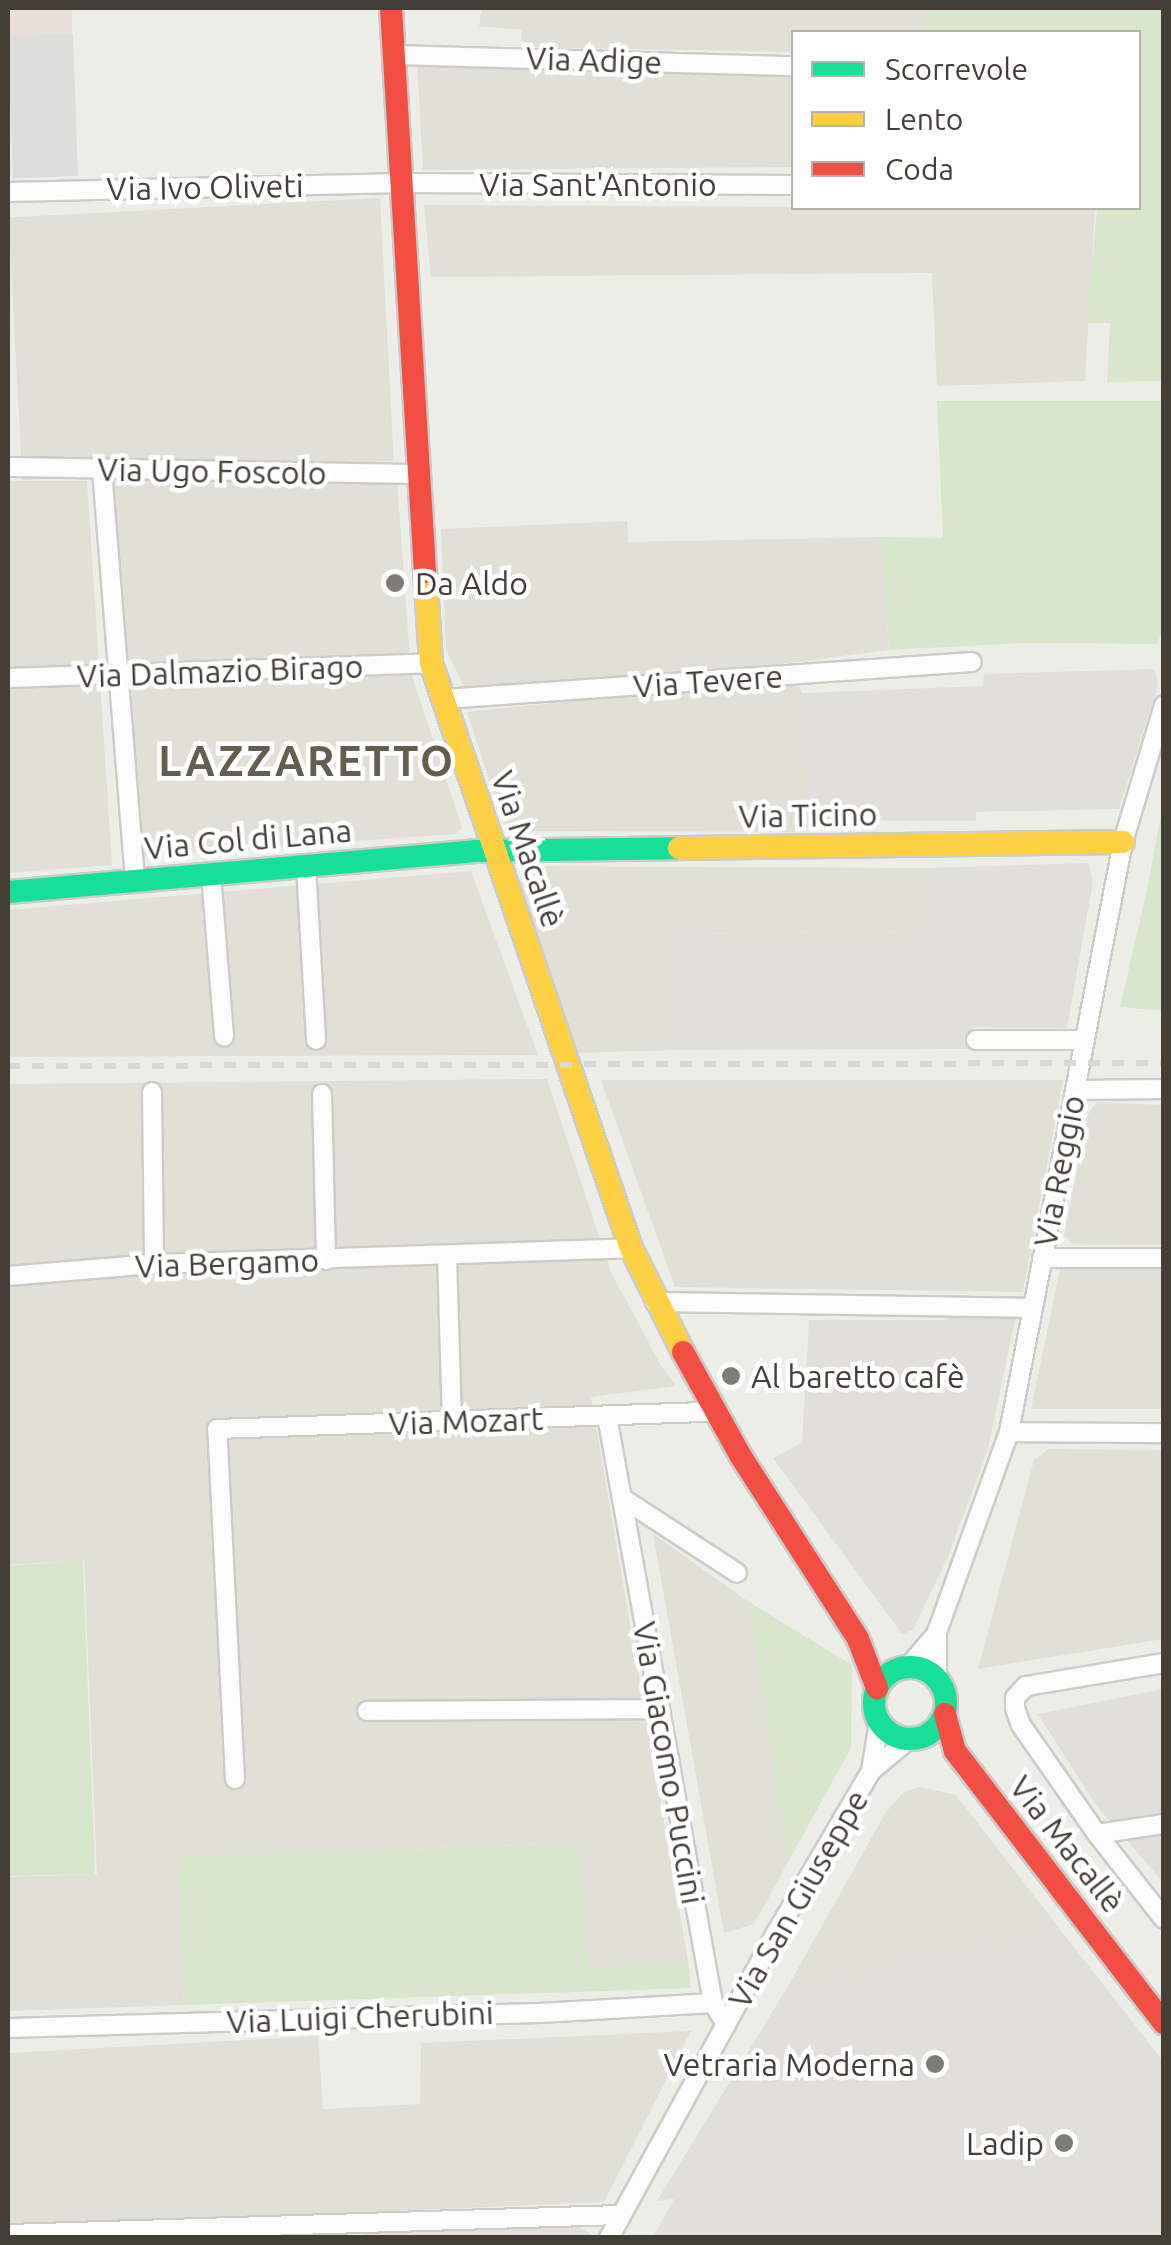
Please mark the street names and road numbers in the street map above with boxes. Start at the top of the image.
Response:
street label: Via Adige [525,38,663,82]
street label: Via Sant'Antonio [479,165,717,203]
street label: Via Ivo Oliveti [106,166,304,208]
street label: Via Ugo Foscolo [97,450,327,492]
street label: Via Dalmazio Birago [76,647,364,695]
street label: Via Tevere [632,657,784,705]
street label: Via Macallè [483,766,573,932]
street label: Via Ticino [738,795,878,835]
street label: Via Col di Lana [143,811,353,867]
street label: Via Reggio [1025,1092,1093,1250]
street label: Via Bergamo [134,1241,320,1285]
street label: Via Mozart [388,1399,544,1443]
street label: Via Giacomo Puccini [625,1619,713,1907]
street label: Via Macallè [1002,1768,1132,1920]
street label: Via San Giuseppe [720,1783,876,2015]
street label: Via Luigi Cherubini [226,1993,494,2041]

